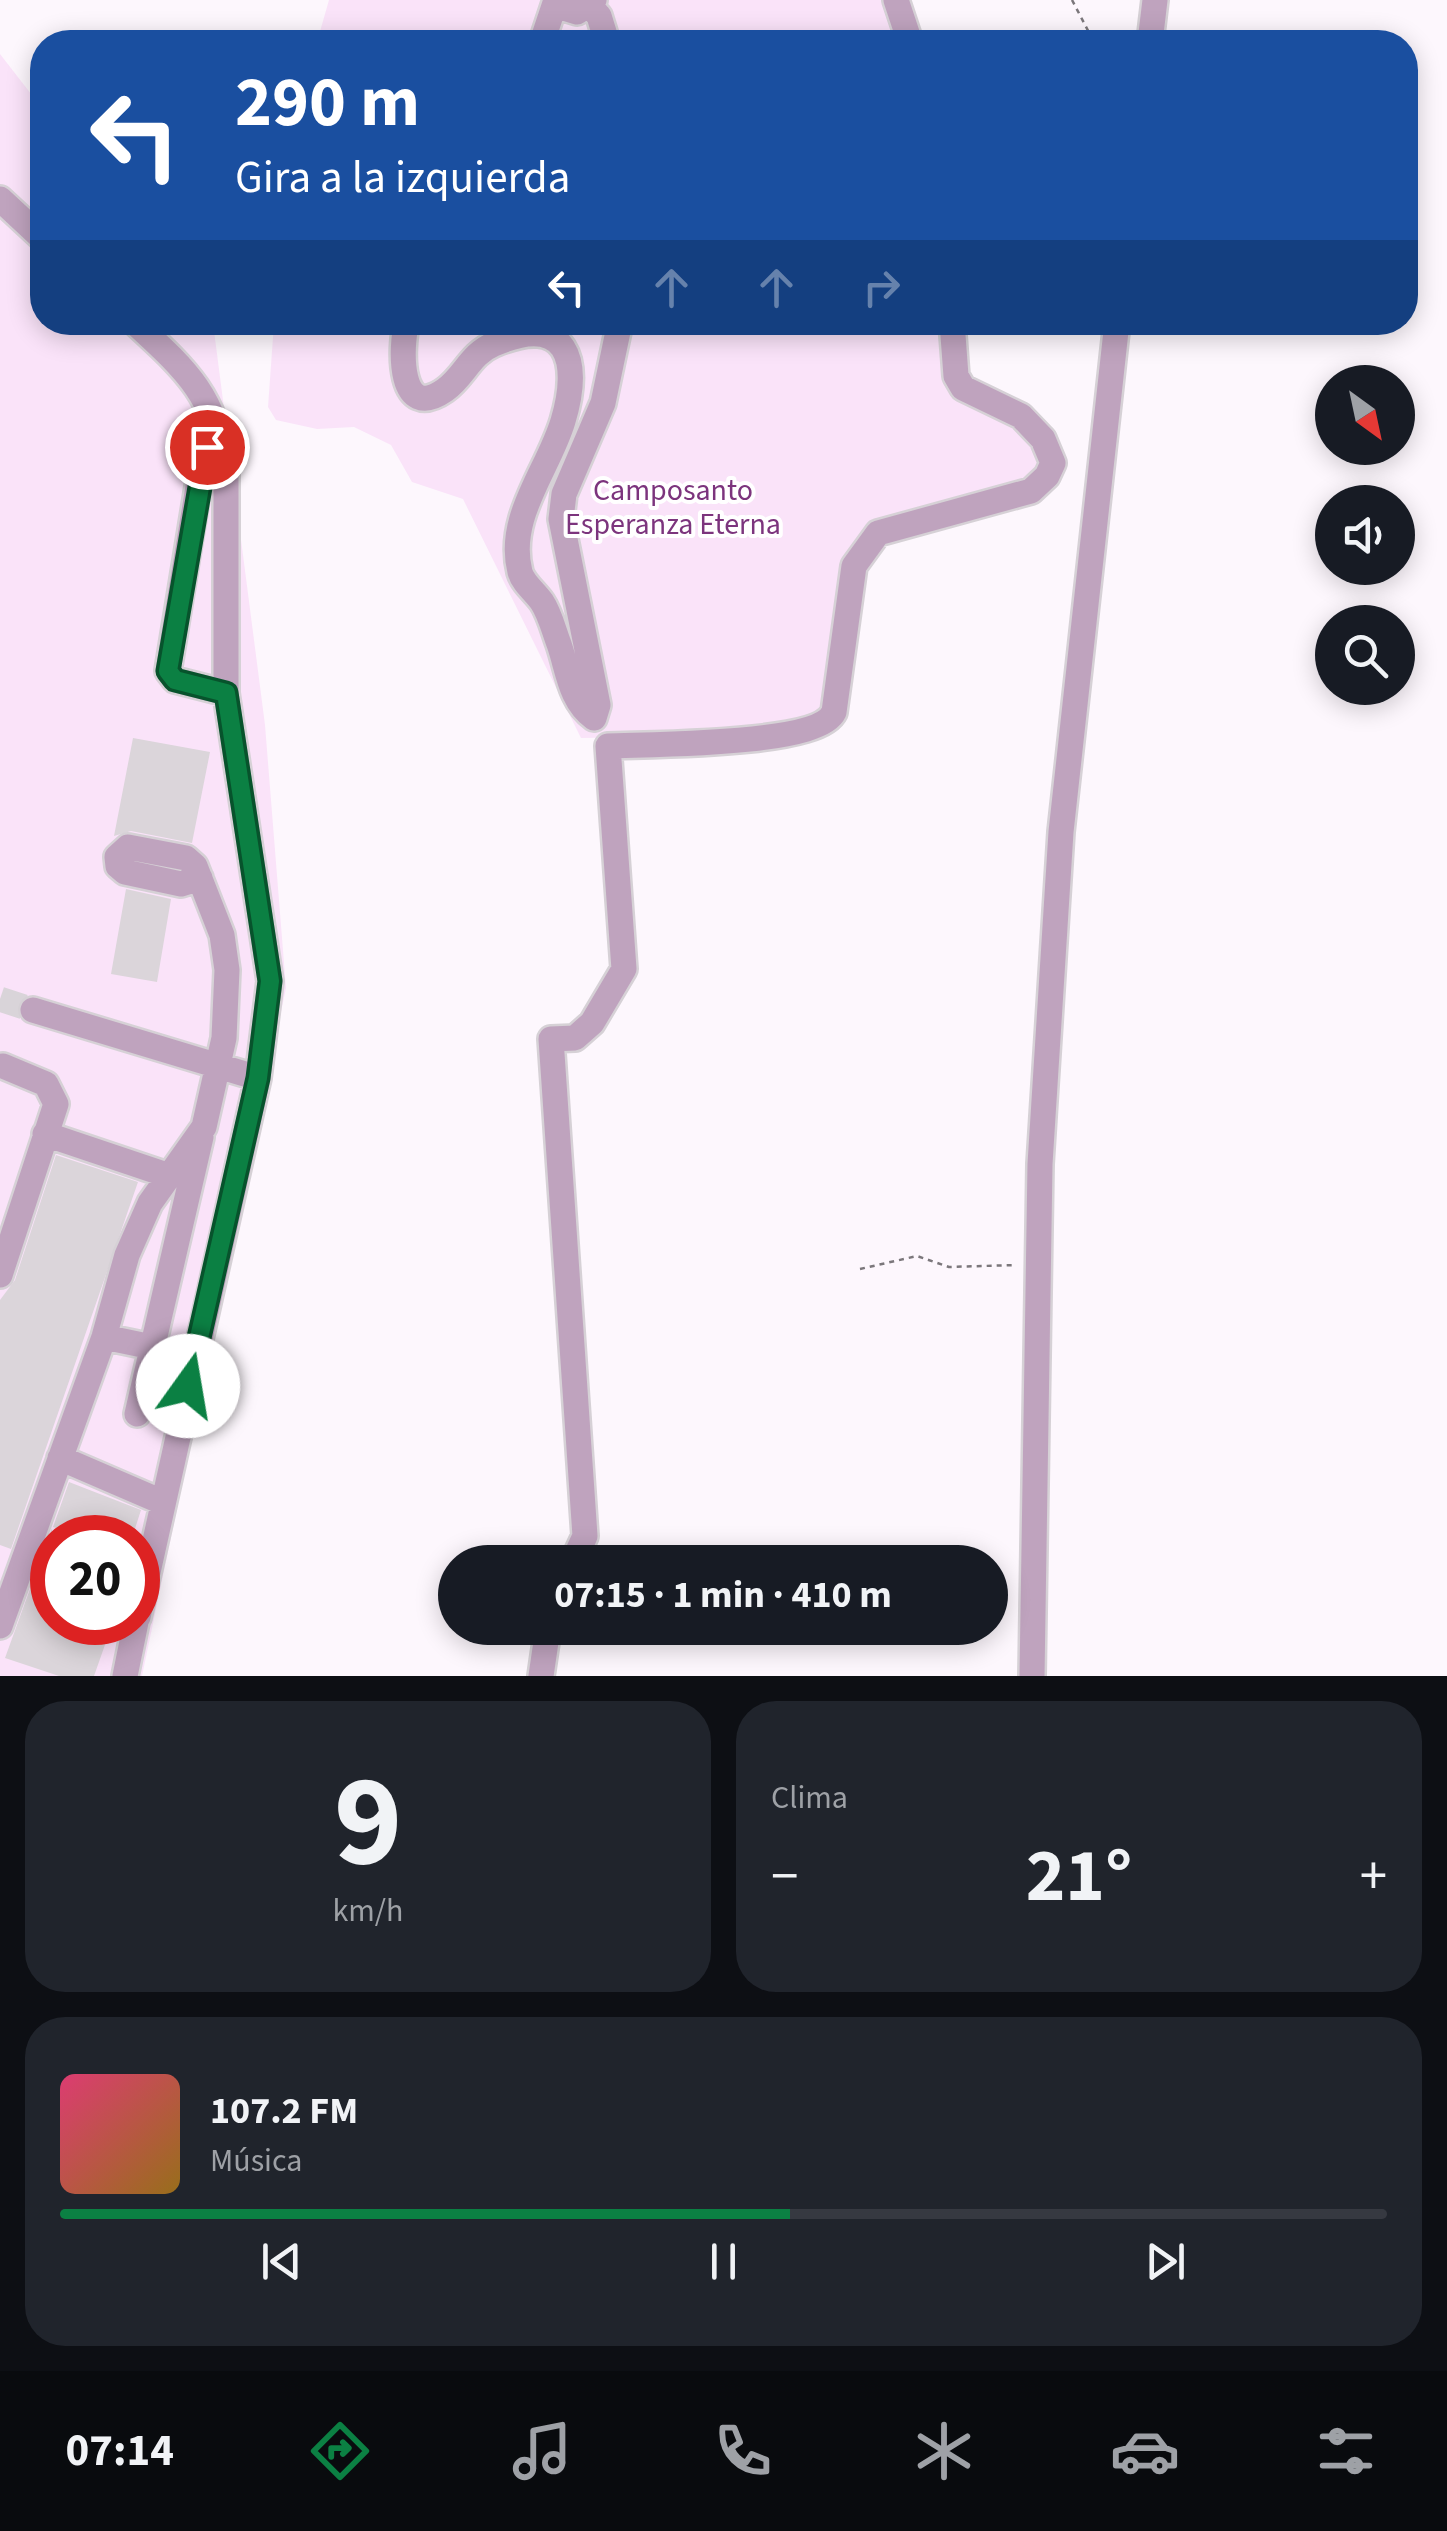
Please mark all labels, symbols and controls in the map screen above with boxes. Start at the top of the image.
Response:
text: 290 m [235,53,420,153]
icon: left [70,70,200,200]
text: Gira a la izquierda [235,146,570,210]
icon: left [539,260,594,315]
icon: ahead [644,260,699,315]
icon: ahead [749,260,804,315]
icon: right [854,260,909,315]
north arrow [1315,365,1415,465]
map controls [1315,365,1415,705]
pin [165,405,250,490]
icon: arrive [180,420,235,475]
park label: Camposanto Esperanza Eterna [565,469,781,546]
button: sound [1315,485,1415,585]
button: search [1315,605,1415,705]
position arrow [136,1334,240,1438]
speed limit sign: 20 [30,1515,160,1645]
text: 07:15 · 1 min · 410 m [554,1568,892,1622]
text: 9 [334,1730,402,1915]
text: Clima [771,1775,848,1821]
text: 21° [1026,1823,1132,1930]
text: − [771,1838,798,1916]
text: + [1360,1838,1387,1916]
text: km/h [333,1888,403,1934]
text: 107.2 FM [210,2084,358,2138]
text: Música [210,2138,302,2184]
icon: previous [254,2234,309,2289]
icon: pause [696,2234,751,2289]
icon: next [1138,2234,1193,2289]
icon: directions [305,2416,375,2486]
icon: music [507,2416,577,2486]
icon: phone [708,2416,778,2486]
icon: climate [909,2416,979,2486]
icon: car [1110,2416,1180,2486]
icon: filters [1311,2416,1381,2486]
text: 07:14 [66,2419,174,2483]

